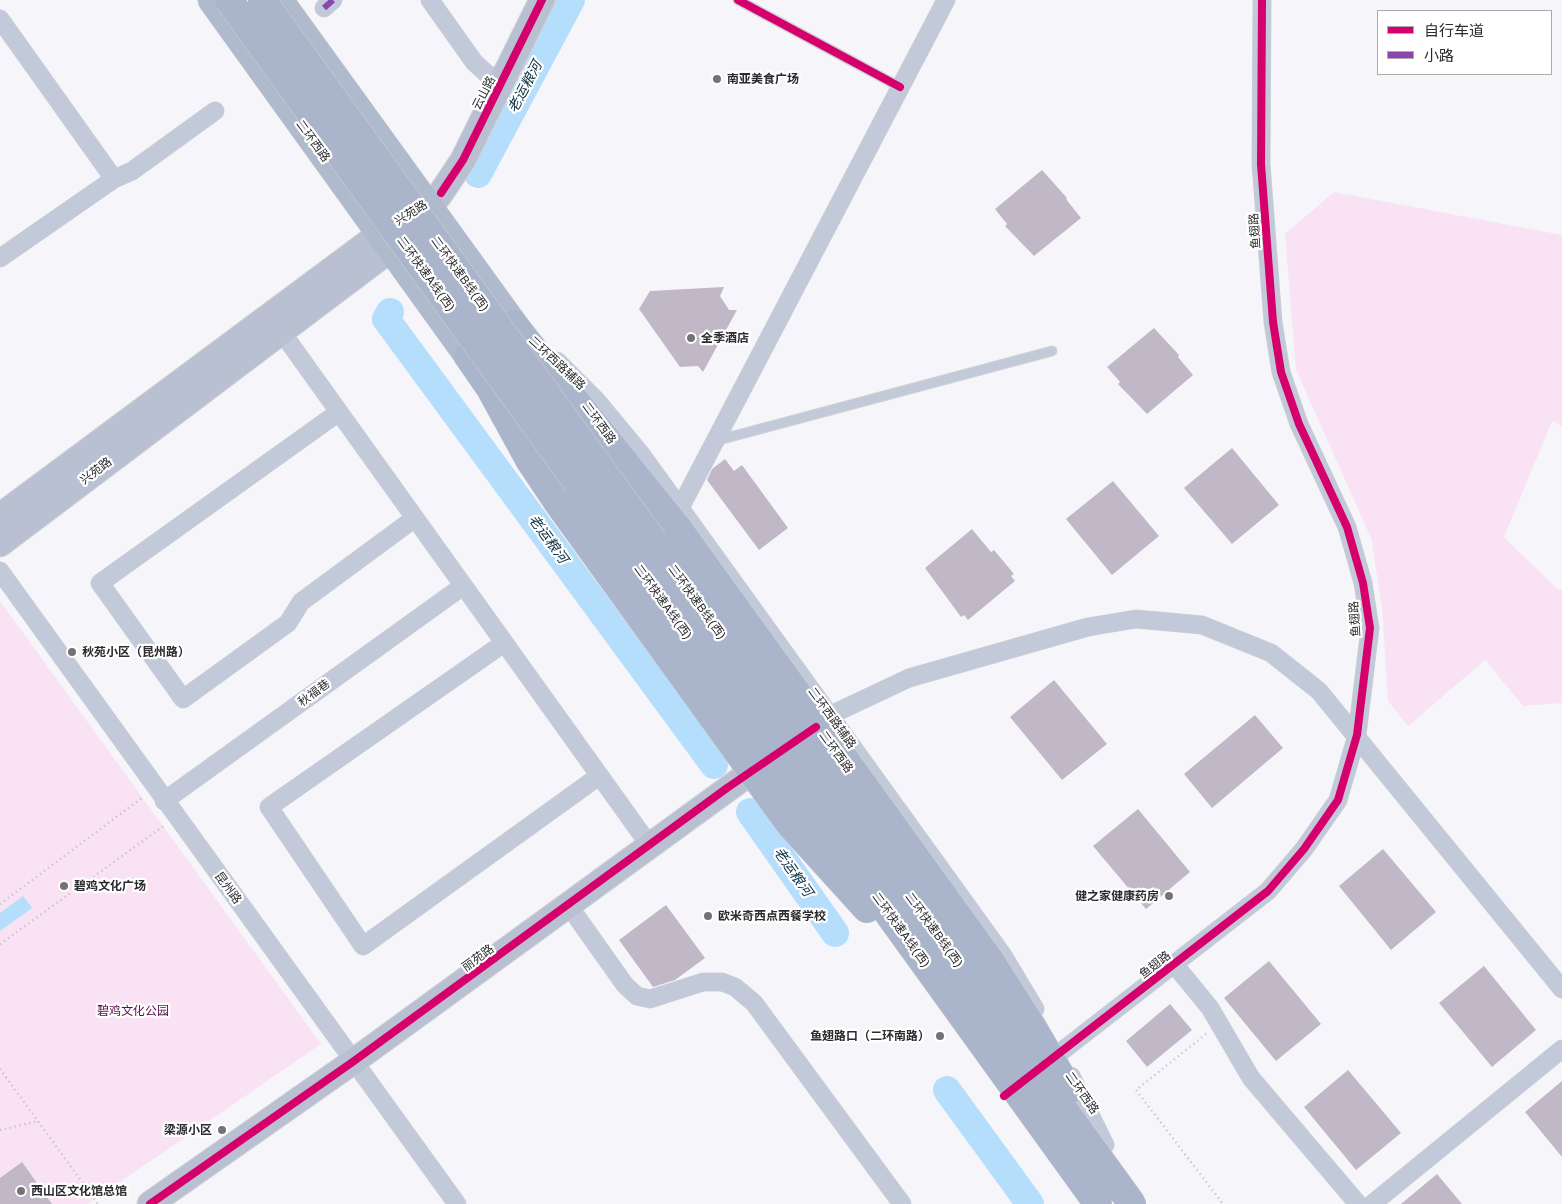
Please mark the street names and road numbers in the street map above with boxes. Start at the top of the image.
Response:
street label: 云山路 [469,74,499,112]
street label: 二环西路 [293,117,333,165]
street label: 兴苑路 [392,197,430,229]
street label: 鱼翅路 [1247,213,1263,249]
street label: 二环快速A线(西) [394,234,458,314]
street label: 二环快速B线(西) [428,234,492,314]
street label: 二环西路辅路 [526,333,588,393]
street label: 二环西路 [579,399,619,447]
street label: 兴苑路 [77,454,115,488]
street label: 二环快速A线(西) [631,562,695,642]
street label: 二环快速B线(西) [665,562,729,642]
street label: 鱼翅路 [1347,601,1363,637]
street label: 秋福巷 [295,677,333,709]
street label: 二环西路辅路 [805,685,859,751]
street label: 二环西路 [816,728,856,776]
street label: 昆州路 [212,869,244,907]
street label: 二环快速A线(西) [869,890,933,970]
street label: 二环快速B线(西) [902,890,966,970]
street label: 丽苑路 [459,942,497,974]
street label: 鱼翅路 [1136,948,1174,982]
street label: 二环西路 [1062,1069,1102,1117]

